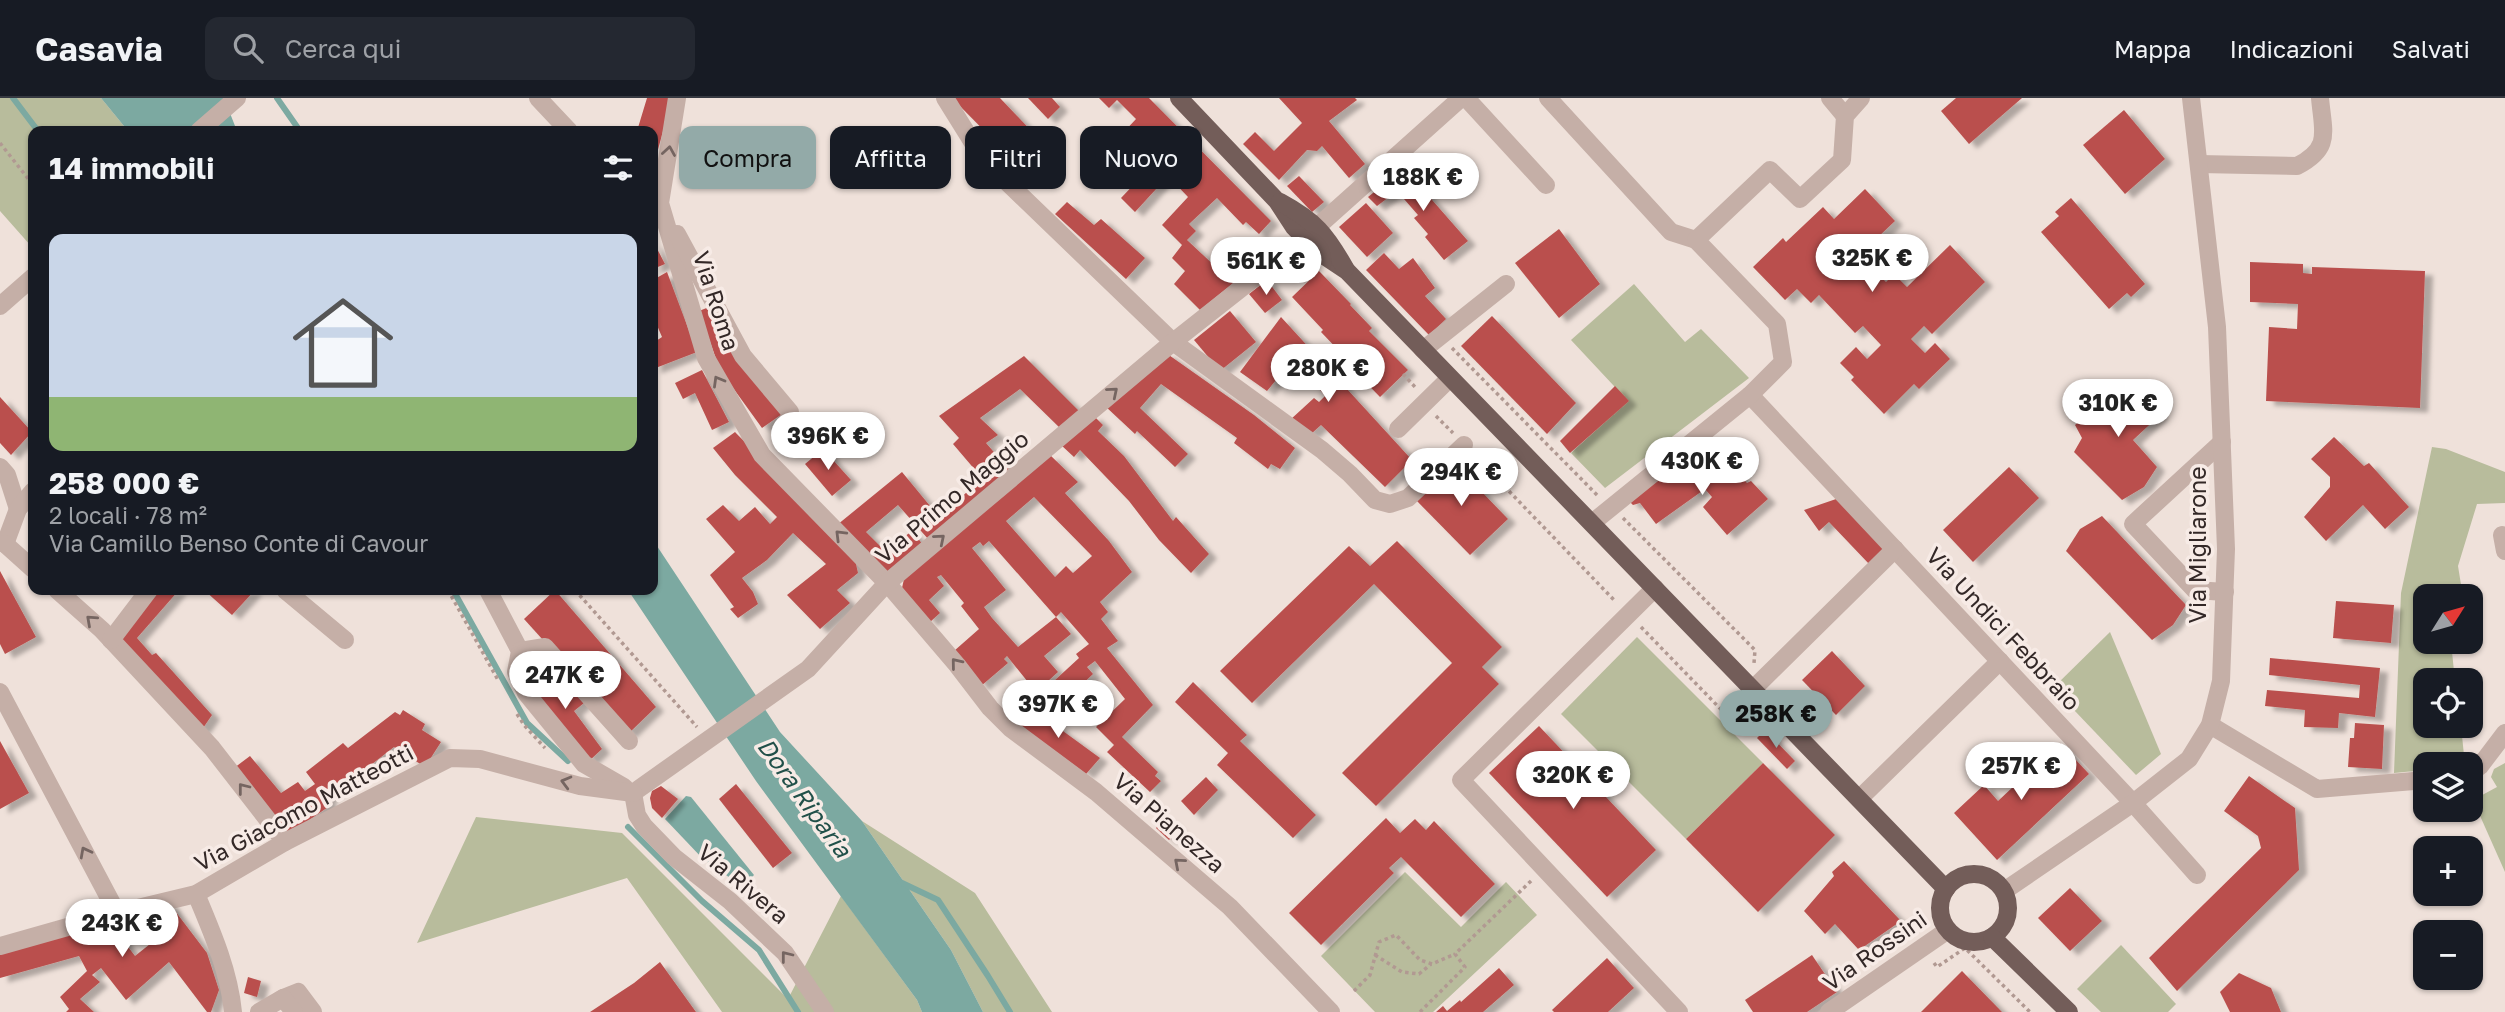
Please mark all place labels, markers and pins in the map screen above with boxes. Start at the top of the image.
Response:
pin: 188K € [1366,153,1480,213]
pin: 325K € [1815,234,1929,294]
pin: 561K € [1209,238,1323,297]
pin: 280K € [1271,344,1385,404]
pin: 310K € [2061,380,2175,439]
pin: 396K € [771,412,885,472]
pin: 430K € [1645,438,1759,497]
pin: 294K € [1404,448,1518,508]
pin: 247K € [508,652,622,711]
pin: 397K € [1001,680,1115,740]
pin: 258K € [1719,690,1833,750]
pin: 257K € [1964,742,2078,802]
pin: 320K € [1516,752,1630,811]
pin: 243K € [65,900,179,959]

